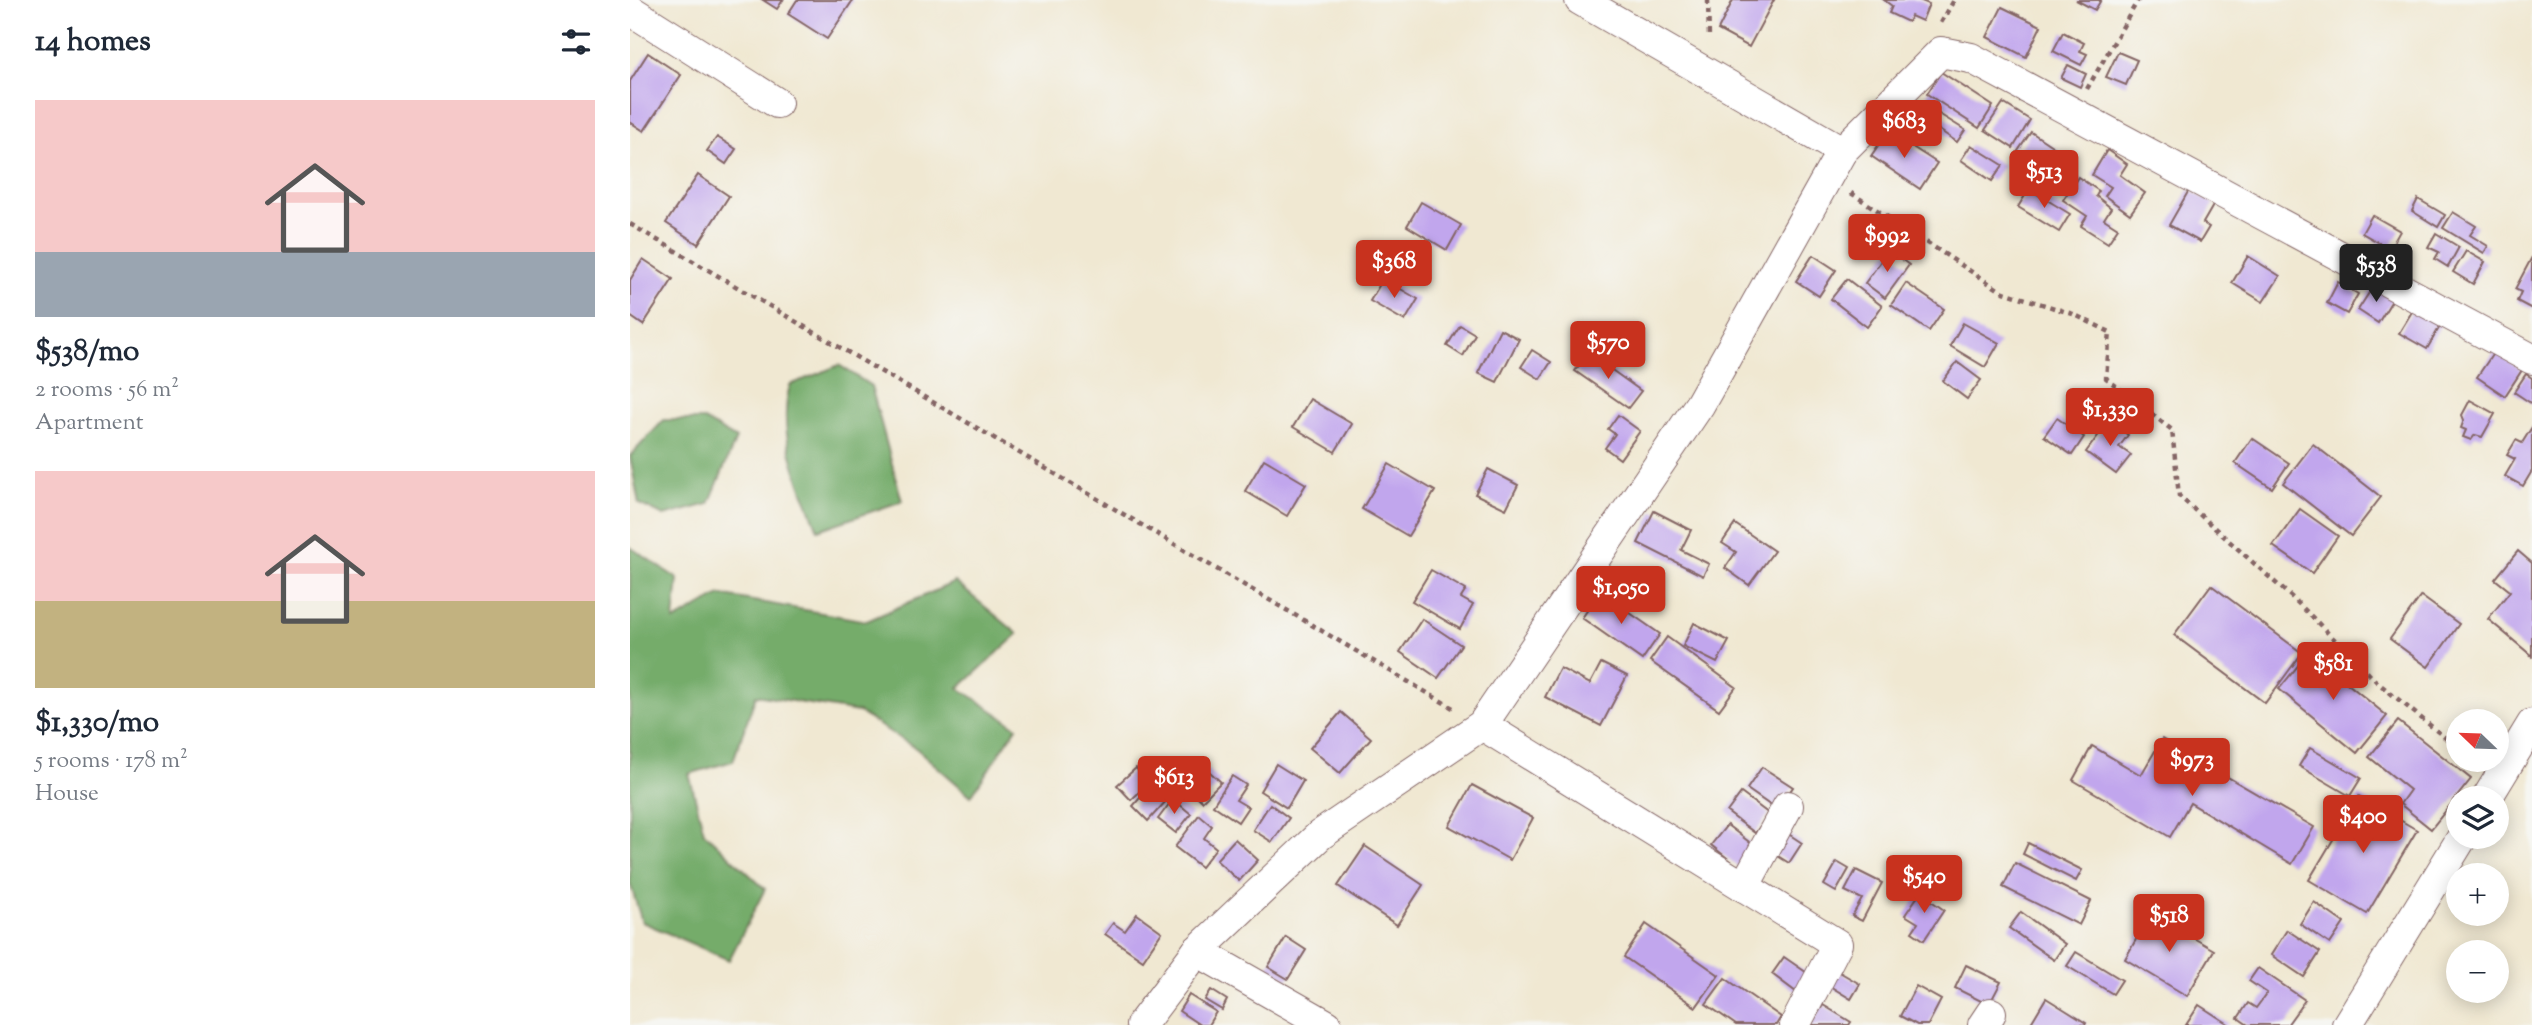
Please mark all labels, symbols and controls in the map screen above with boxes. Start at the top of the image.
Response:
text: 14 homes [35,21,151,64]
icon: filters [557,23,595,61]
pin: $683 [1863,100,1945,160]
text: $683 [1882,106,1926,139]
icon: home [252,145,378,271]
pin: $513 [2003,150,2085,210]
text: $513 [2025,156,2063,189]
pin: $992 [1846,215,1928,274]
text: $992 [1864,220,1910,253]
pin: $368 [1353,240,1435,300]
pin: $538 [2335,244,2417,304]
text: $368 [1372,246,1416,279]
text: $538 [2356,250,2396,283]
pin: $570 [1567,322,1649,381]
text: $570 [1586,327,1630,360]
text: $538/mo [35,331,139,374]
text: 2 rooms · 56 m² [35,374,179,407]
pin: $1,330 [2053,388,2167,448]
text: $1,330 [2082,394,2138,427]
text: Apartment [35,407,144,440]
icon: home [252,516,378,642]
pin: $1,050 [1564,566,1678,626]
text: $1,050 [1592,572,1650,605]
pin: $581 [2292,642,2374,702]
text: $581 [2313,648,2353,681]
text: $1,330/mo [35,702,159,745]
north arrow [2446,709,2510,772]
map controls [2446,709,2509,1003]
pin: $973 [2151,738,2233,798]
text: $973 [2170,744,2214,777]
text: 5 rooms · 178 m² [35,745,188,778]
pin: $613 [1133,756,1215,816]
text: $613 [1154,762,1194,795]
text: House [35,778,99,811]
button: layers [2446,786,2509,849]
pin: $400 [2322,796,2404,855]
text: $400 [2339,801,2387,834]
pin: $540 [1883,856,1965,915]
text: $540 [1902,861,1946,894]
button: + [2446,863,2509,926]
pin: $518 [2128,894,2210,954]
text: $518 [2149,900,2189,933]
button: − [2446,940,2509,1003]

